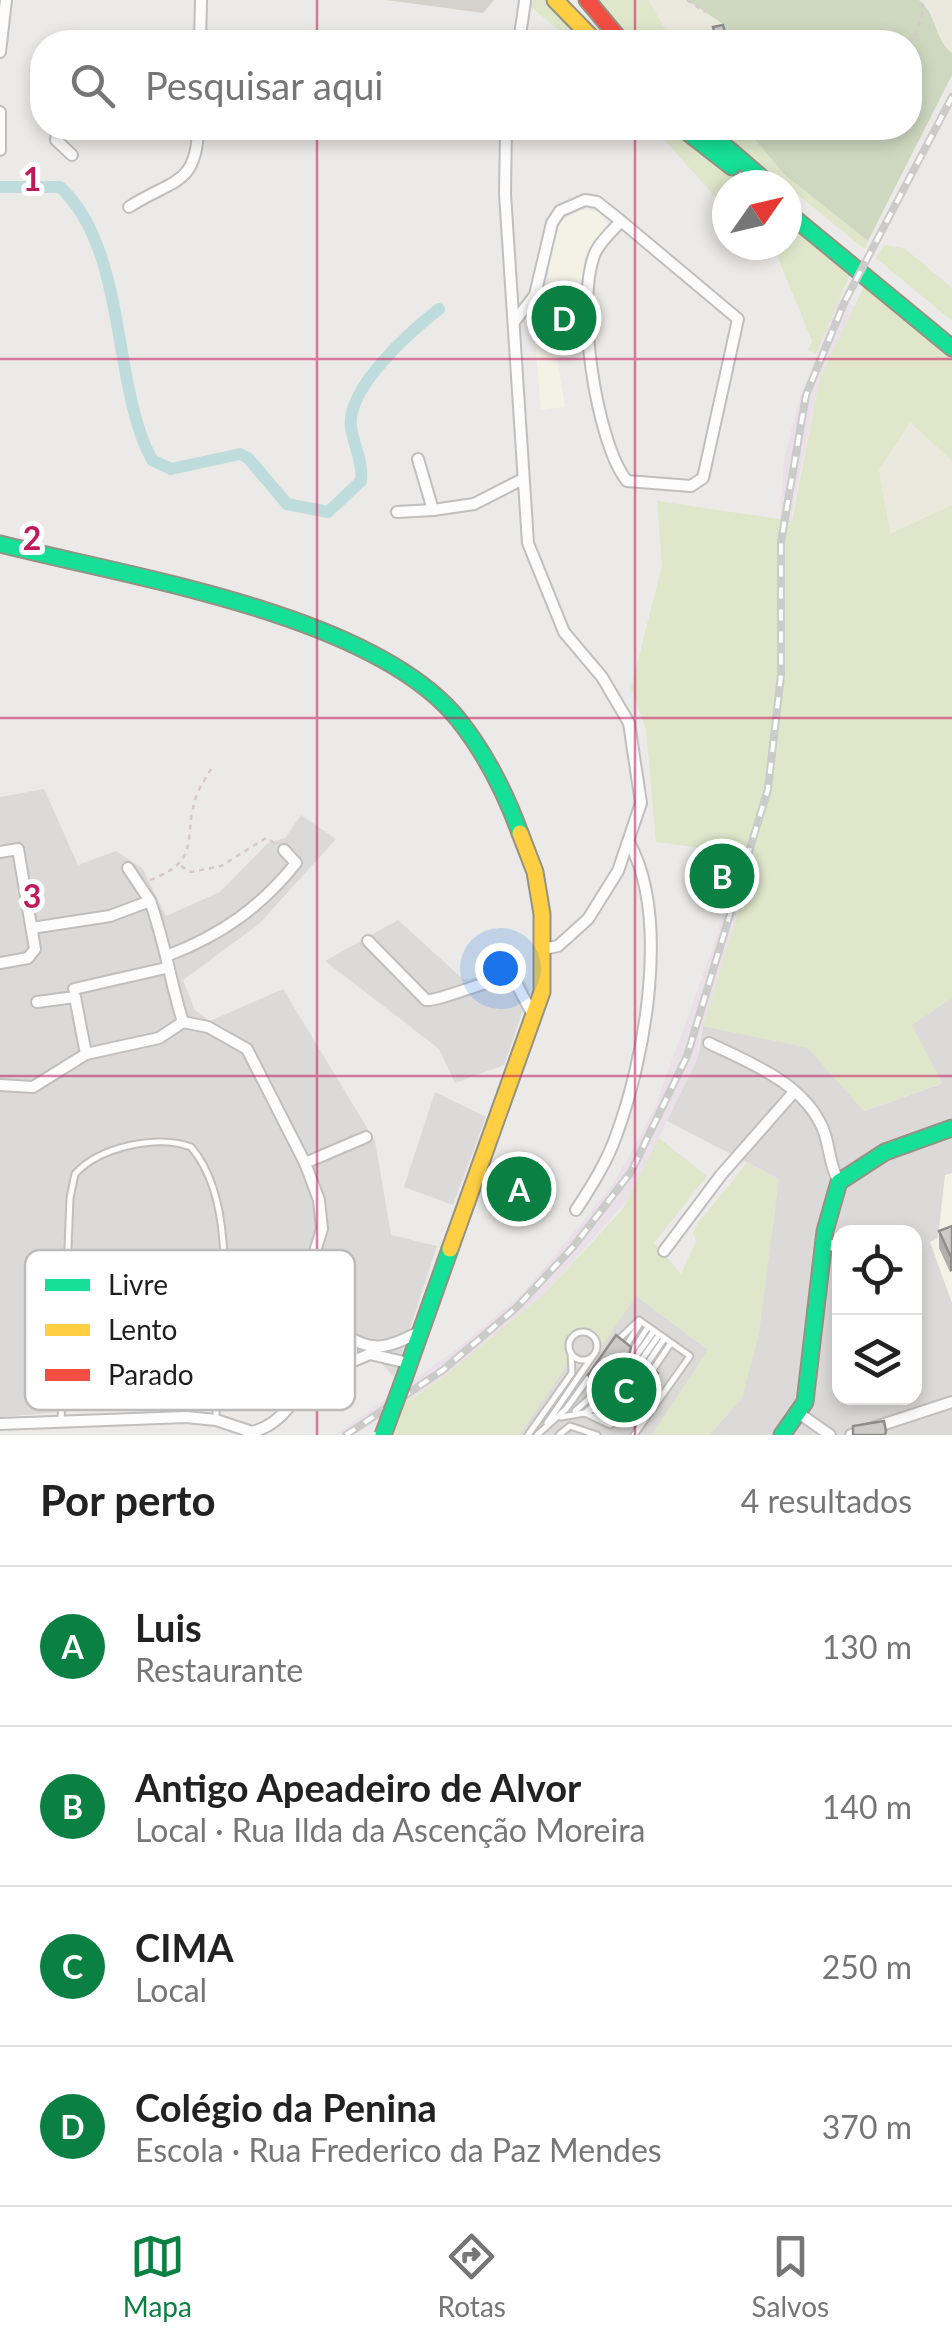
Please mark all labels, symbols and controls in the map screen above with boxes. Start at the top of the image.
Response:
search box [30,30,922,140]
icon: search [65,58,120,113]
text: Pesquisar aqui [145,62,384,108]
text: 1 [23,159,41,198]
north arrow [712,170,802,260]
pin: D [532,280,596,356]
text: 2 [23,518,41,557]
pin: B [690,838,754,914]
text: 3 [23,876,41,915]
your location [475,943,526,994]
pin: A [486,1152,552,1226]
map controls [832,1225,922,1405]
button: locate [832,1225,922,1315]
legend [25,1250,355,1410]
text: Livre [108,1267,168,1301]
text: Lento [108,1312,177,1346]
button: layers [832,1315,922,1405]
pin: C [592,1352,656,1428]
text: Parado [108,1357,194,1391]
text: Por perto [40,1475,216,1525]
text: 4 resultados [741,1481,912,1520]
text: Luis [135,1604,202,1650]
text: A [61,1627,84,1666]
text: 130 m [822,1627,912,1666]
text: Restaurante [135,1650,303,1689]
text: Antigo Apeadeiro de Alvor [135,1764,581,1810]
text: B [62,1787,83,1826]
text: 140 m [822,1787,912,1826]
text: Local · Rua Ilda da Ascenção Moreira [135,1810,645,1849]
text: CIMA [135,1924,234,1970]
text: C [62,1947,83,1986]
text: 250 m [822,1947,912,1986]
text: Local [135,1970,207,2009]
text: Colégio da Penina [135,2084,437,2130]
text: D [60,2107,85,2146]
text: 370 m [822,2107,912,2146]
text: Escola · Rua Frederico da Paz Mendes [135,2130,662,2169]
tab: Mapa [123,2229,192,2323]
tab: Rotas [438,2229,506,2323]
tab: Salvos [752,2229,829,2323]

